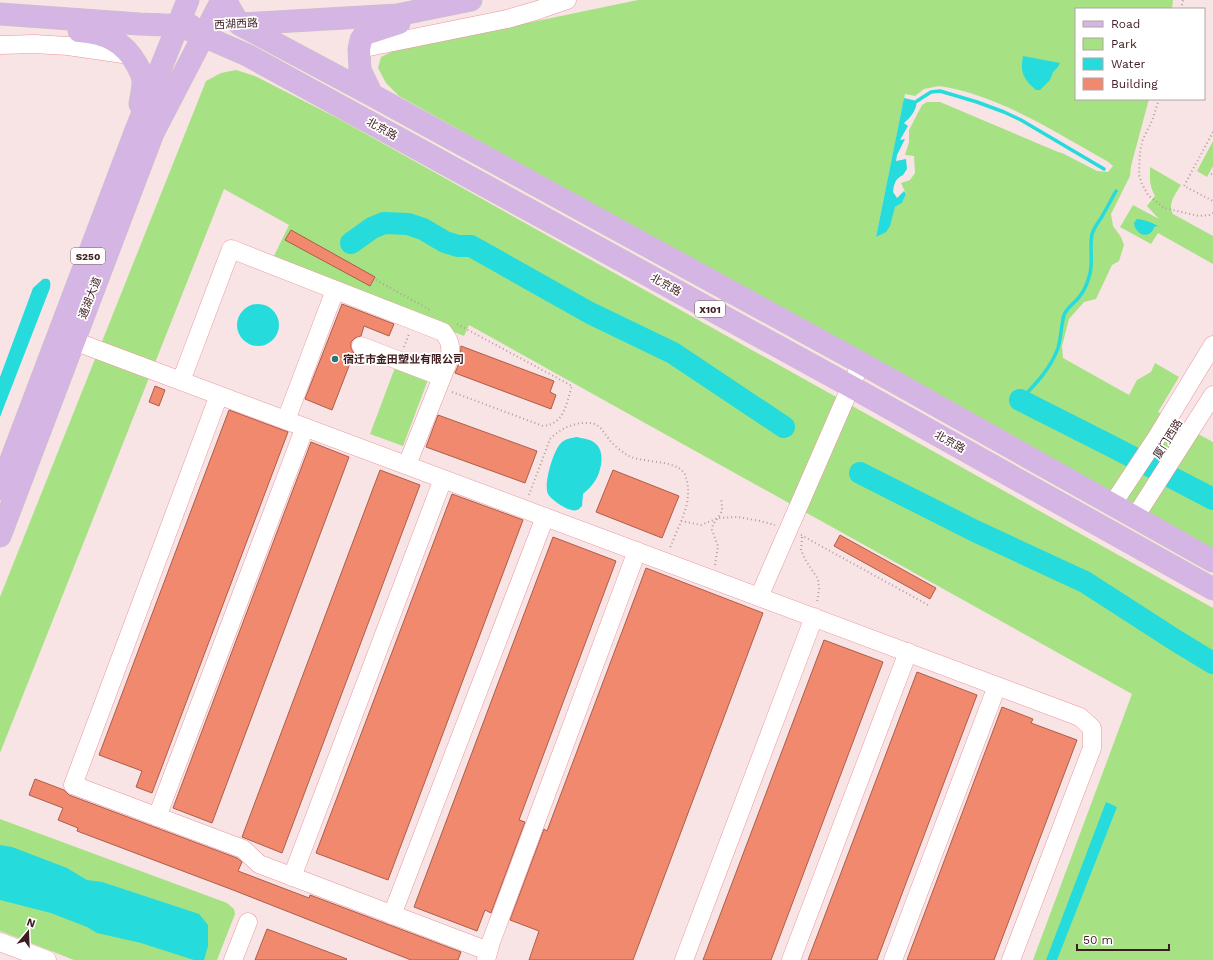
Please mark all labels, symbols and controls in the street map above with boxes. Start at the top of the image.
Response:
legend [1075,8,1205,100]
street label: 西湖西路 [214,16,258,32]
text: Road [1111,17,1140,31]
text: Park [1111,37,1137,51]
text: Water [1111,57,1146,71]
text: Building [1111,77,1158,91]
street label: 北京路 [364,115,400,143]
road number: S250 [71,248,105,264]
street label: 北京路 [648,271,684,299]
street label: 通湖大道 [76,275,104,321]
road number: X101 [695,301,725,317]
place label: 宿迁市金田塑业有限公司 [343,353,464,366]
marker: 宿迁市金田塑业有限公司 [330,354,340,364]
street label: 厦门西路 [1151,417,1185,461]
street label: 北京路 [932,428,968,456]
north arrow [8,912,48,952]
text: N [25,916,37,930]
scale bar [1077,926,1169,952]
text: 50 m [1083,933,1113,947]

